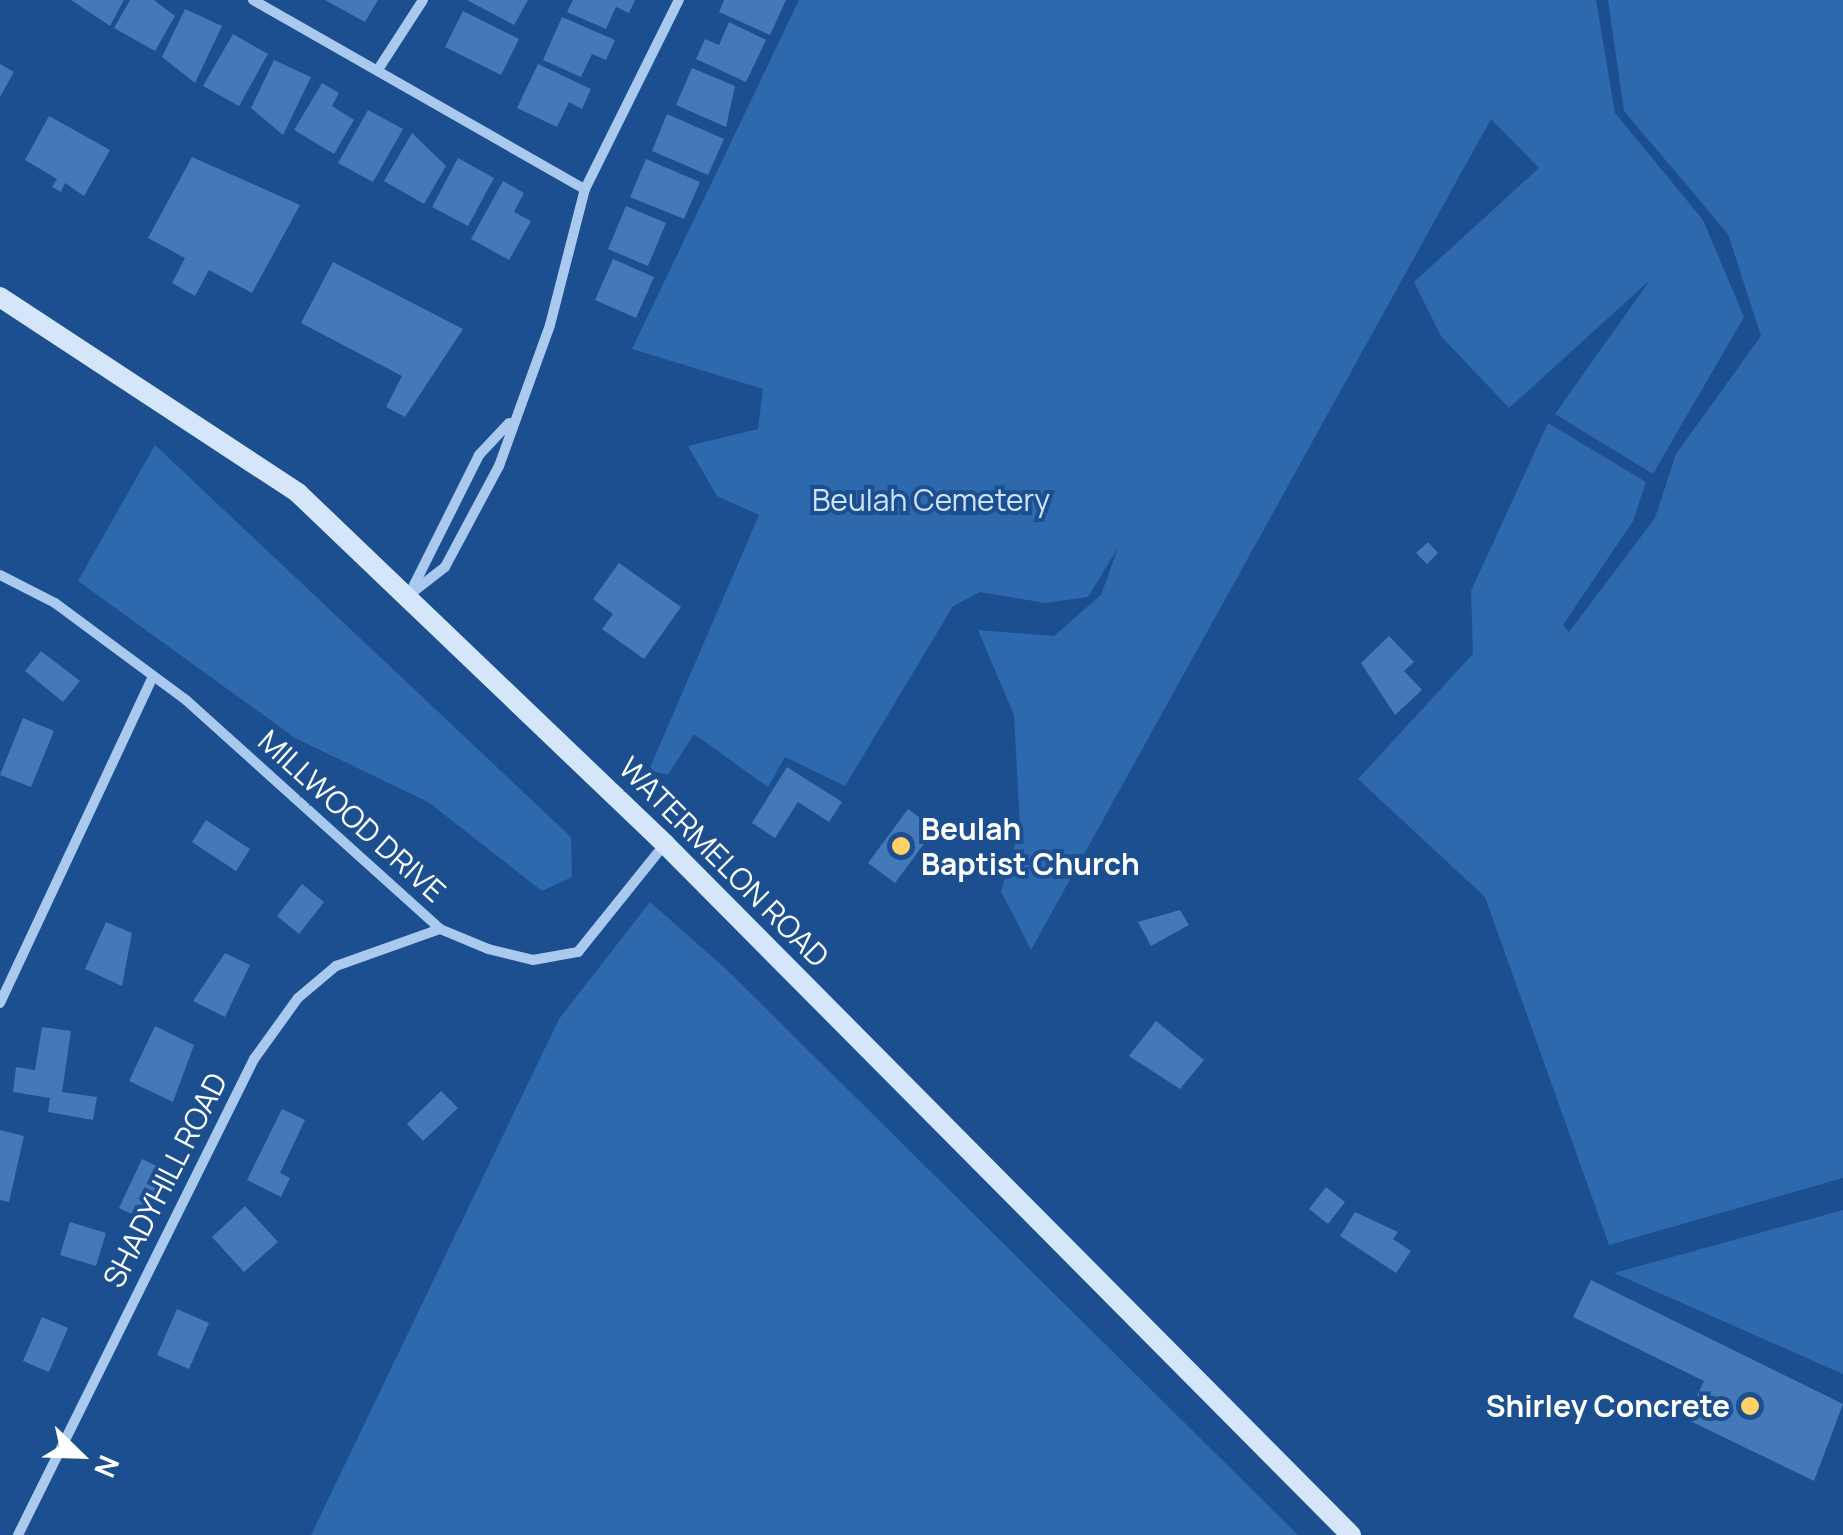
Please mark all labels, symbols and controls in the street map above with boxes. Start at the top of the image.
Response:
park label: Beulah Cemetery [812,482,1050,518]
street label: MILLWOOD DRIVE [251,723,453,909]
street label: WATERMELON ROAD [612,750,836,974]
place label: Beulah Baptist Church [921,811,1140,882]
marker: Beulah Baptist Church [890,835,912,857]
street label: SHADYHILL ROAD [95,1066,235,1294]
place label: Shirley Concrete [1486,1388,1730,1424]
marker: Shirley Concrete [1739,1395,1761,1417]
north arrow [30,1405,130,1505]
text: N [86,1450,129,1483]

